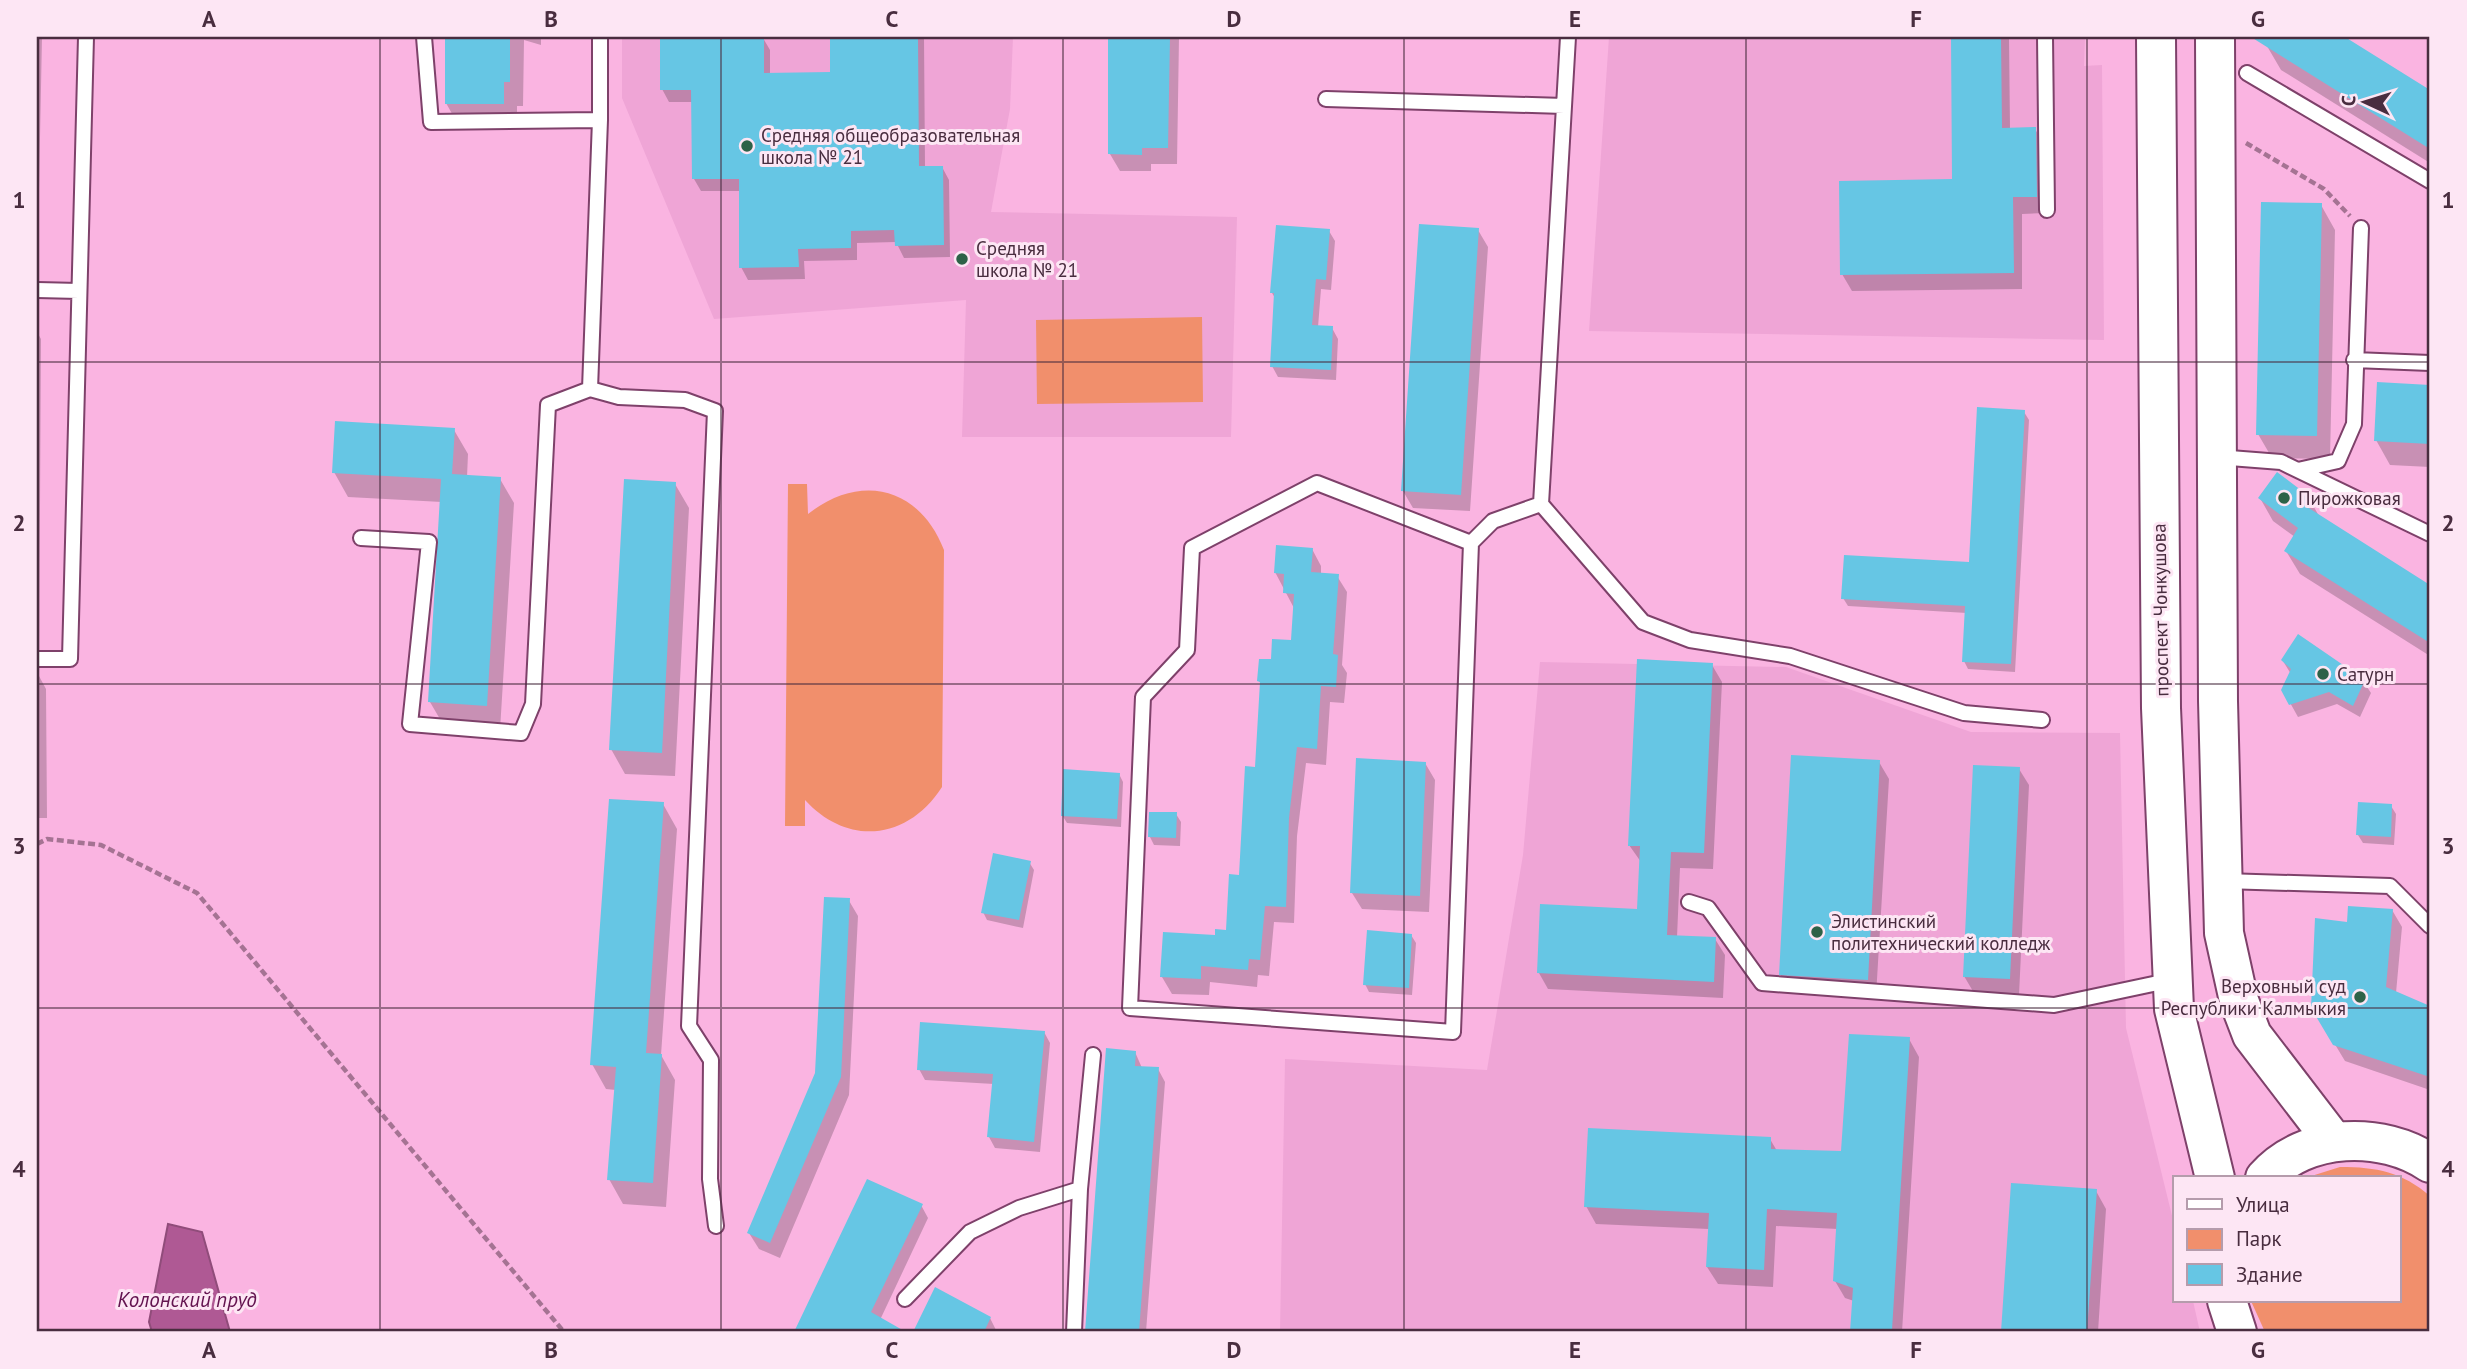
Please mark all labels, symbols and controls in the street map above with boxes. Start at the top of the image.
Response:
text: A [202,4,216,33]
text: B [544,4,558,33]
text: C [886,4,899,33]
text: D [1227,4,1241,33]
text: E [1569,4,1581,33]
text: F [1910,4,1922,33]
text: G [2251,4,2265,33]
north arrow [2330,66,2400,136]
text: С [2336,94,2360,107]
place label: Средняя общеобразовательная школа № 21 [761,123,1020,169]
marker: Средняя общеобразовательная школа № 21 [739,138,755,154]
text: 1 [12,185,26,214]
text: 1 [2441,185,2455,214]
place label: Средняя школа № 21 [976,236,1078,282]
marker: Средняя школа № 21 [954,251,970,267]
place label: Пирожковая [2298,486,2401,510]
marker: Пирожковая [2276,490,2292,506]
text: 2 [12,508,26,537]
text: 2 [2441,508,2455,537]
street label: проспект Чонкушова [2146,523,2174,697]
place label: Сатурн [2337,662,2394,686]
marker: Сатурн [2315,666,2331,682]
text: 3 [12,831,26,860]
text: 3 [2441,831,2455,860]
place label: Элистинский политехнический колледж [1831,909,2051,955]
marker: Элистинский политехнический колледж [1809,924,1825,940]
place label: Верховный суд Республики Калмыкия [2161,974,2346,1020]
marker: Верховный суд Республики Калмыкия [2352,989,2368,1005]
text: 4 [12,1154,26,1183]
text: 4 [2441,1154,2455,1183]
legend [2173,1176,2400,1302]
text: Улица [2236,1191,2290,1218]
text: Парк [2236,1225,2282,1252]
text: Здание [2236,1261,2303,1288]
water label: Колонский пруд [117,1286,257,1313]
text: A [202,1335,216,1364]
text: B [544,1335,558,1364]
text: C [886,1335,899,1364]
text: D [1227,1335,1241,1364]
text: E [1569,1335,1581,1364]
text: F [1910,1335,1922,1364]
text: G [2251,1335,2265,1364]

